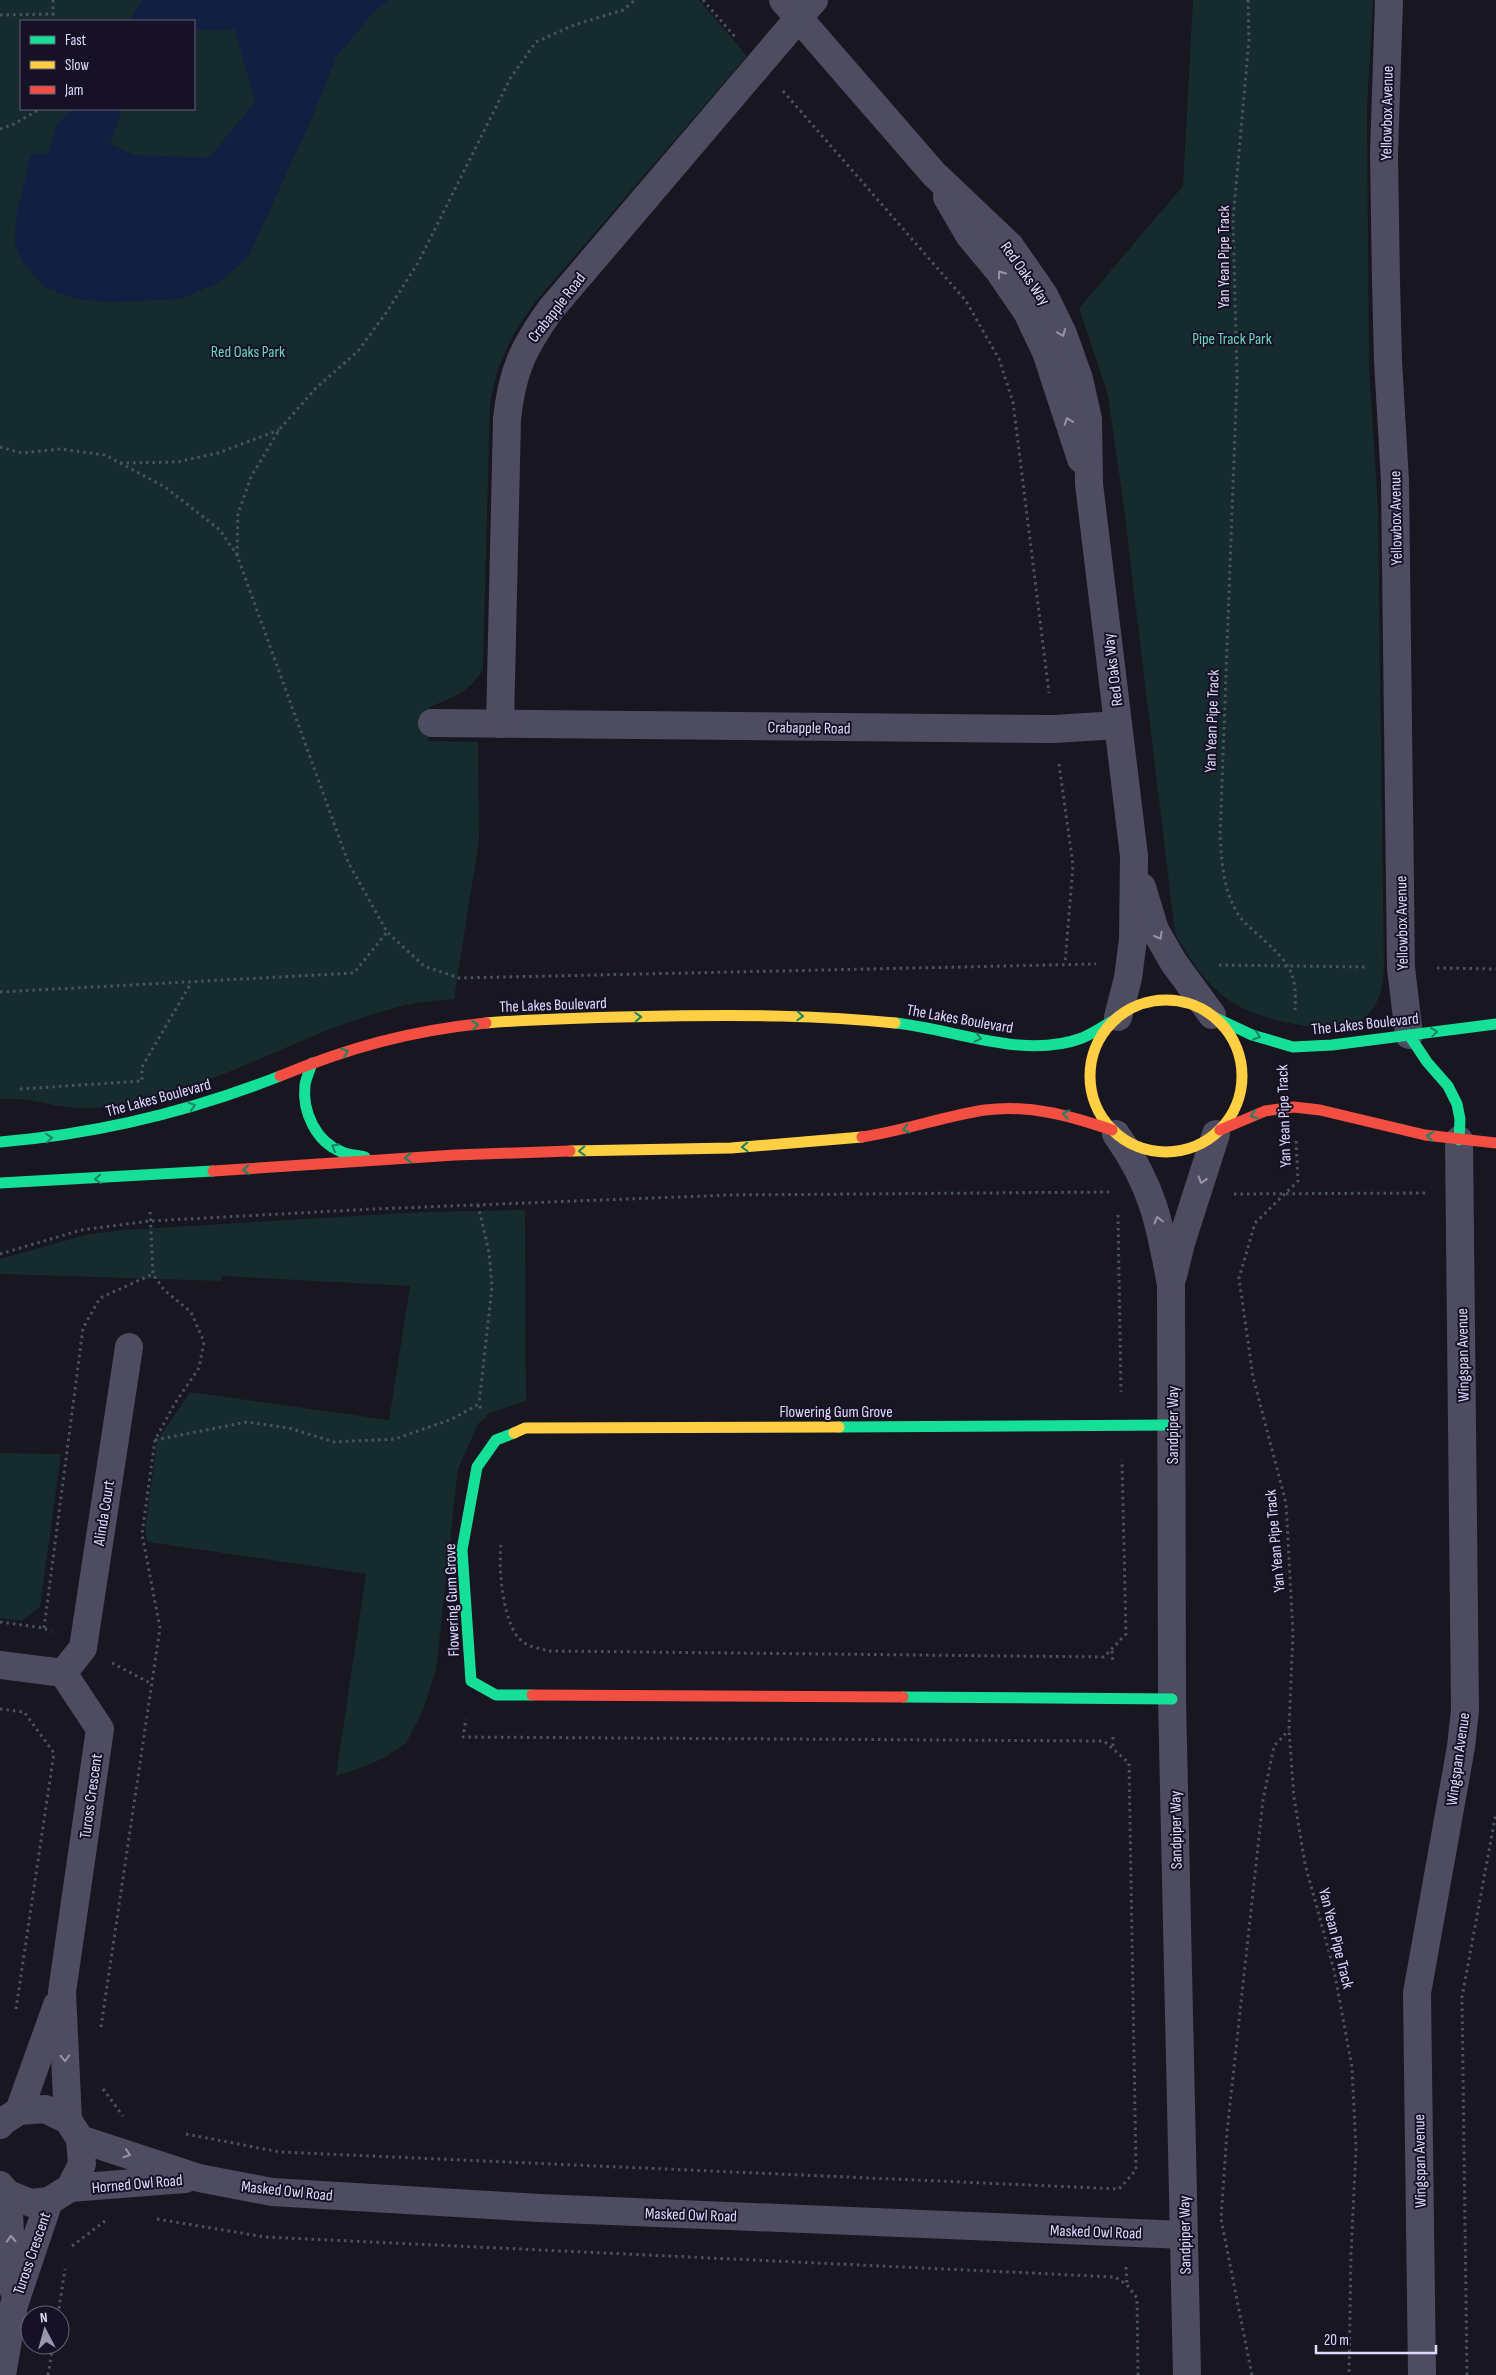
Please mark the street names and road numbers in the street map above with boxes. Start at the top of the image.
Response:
street label: Yellowbox Avenue [1377,66,1398,160]
street label: Yan Yean Pipe Track [1215,205,1234,309]
street label: Red Oaks Way [996,238,1054,309]
street label: Crabapple Road [524,269,590,346]
street label: Yellowbox Avenue [1386,471,1407,565]
street label: Red Oaks Way [1100,632,1127,707]
street label: Yan Yean Pipe Track [1201,669,1224,773]
street label: Crabapple Road [767,718,851,739]
street label: Yellowbox Avenue [1392,876,1413,970]
street label: The Lakes Boulevard [499,994,607,1017]
street label: The Lakes Boulevard [905,1001,1014,1038]
street label: The Lakes Boulevard [1311,1009,1420,1040]
street label: Yan Yean Pipe Track [1273,1064,1296,1168]
street label: The Lakes Boulevard [104,1075,213,1122]
street label: Wingspan Avenue [1453,1308,1474,1402]
street label: Sandpiper Way [1164,1386,1183,1464]
street label: Flowering Gum Grove [779,1403,893,1422]
street label: Alinda Court [90,1479,119,1548]
street label: Yan Yean Pipe Track [1262,1489,1289,1593]
street label: Flowering Gum Grove [441,1543,464,1657]
street label: Wingspan Avenue [1443,1712,1474,1807]
street label: Tuross Crescent [76,1752,107,1840]
street label: Sandpiper Way [1166,1791,1187,1869]
street label: Yan Yean Pipe Track [1314,1886,1357,1991]
street label: Wingspan Avenue [1410,2114,1431,2208]
street label: Horned Owl Road [91,2171,183,2198]
street label: Masked Owl Road [240,2177,334,2206]
street label: Sandpiper Way [1175,2196,1196,2274]
street label: Masked Owl Road [645,2204,737,2227]
street label: Tuross Crescent [9,2210,55,2297]
street label: Masked Owl Road [1050,2221,1142,2244]

